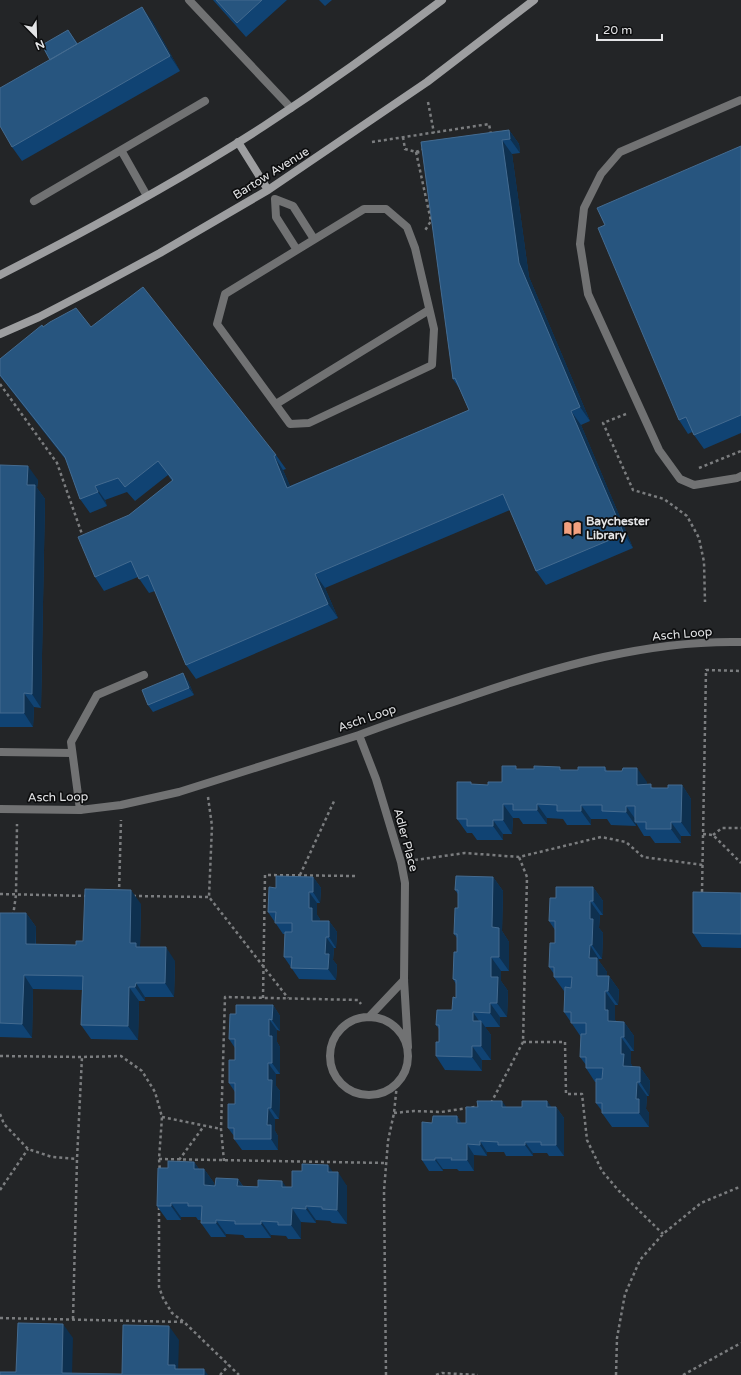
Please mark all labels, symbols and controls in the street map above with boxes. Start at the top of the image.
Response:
north arrow [16,16,56,56]
scale bar [597,16,662,42]
text: 20 m [603,23,632,37]
text: N [33,37,46,52]
street label: Bartow Avenue [230,144,312,202]
place label: Baychester Library [586,514,650,543]
library icon: Baychester Library [563,518,583,538]
street label: Asch Loop [651,624,713,644]
street label: Asch Loop [336,702,398,734]
street label: Asch Loop [28,789,88,805]
street label: Adler Place [391,807,421,873]

